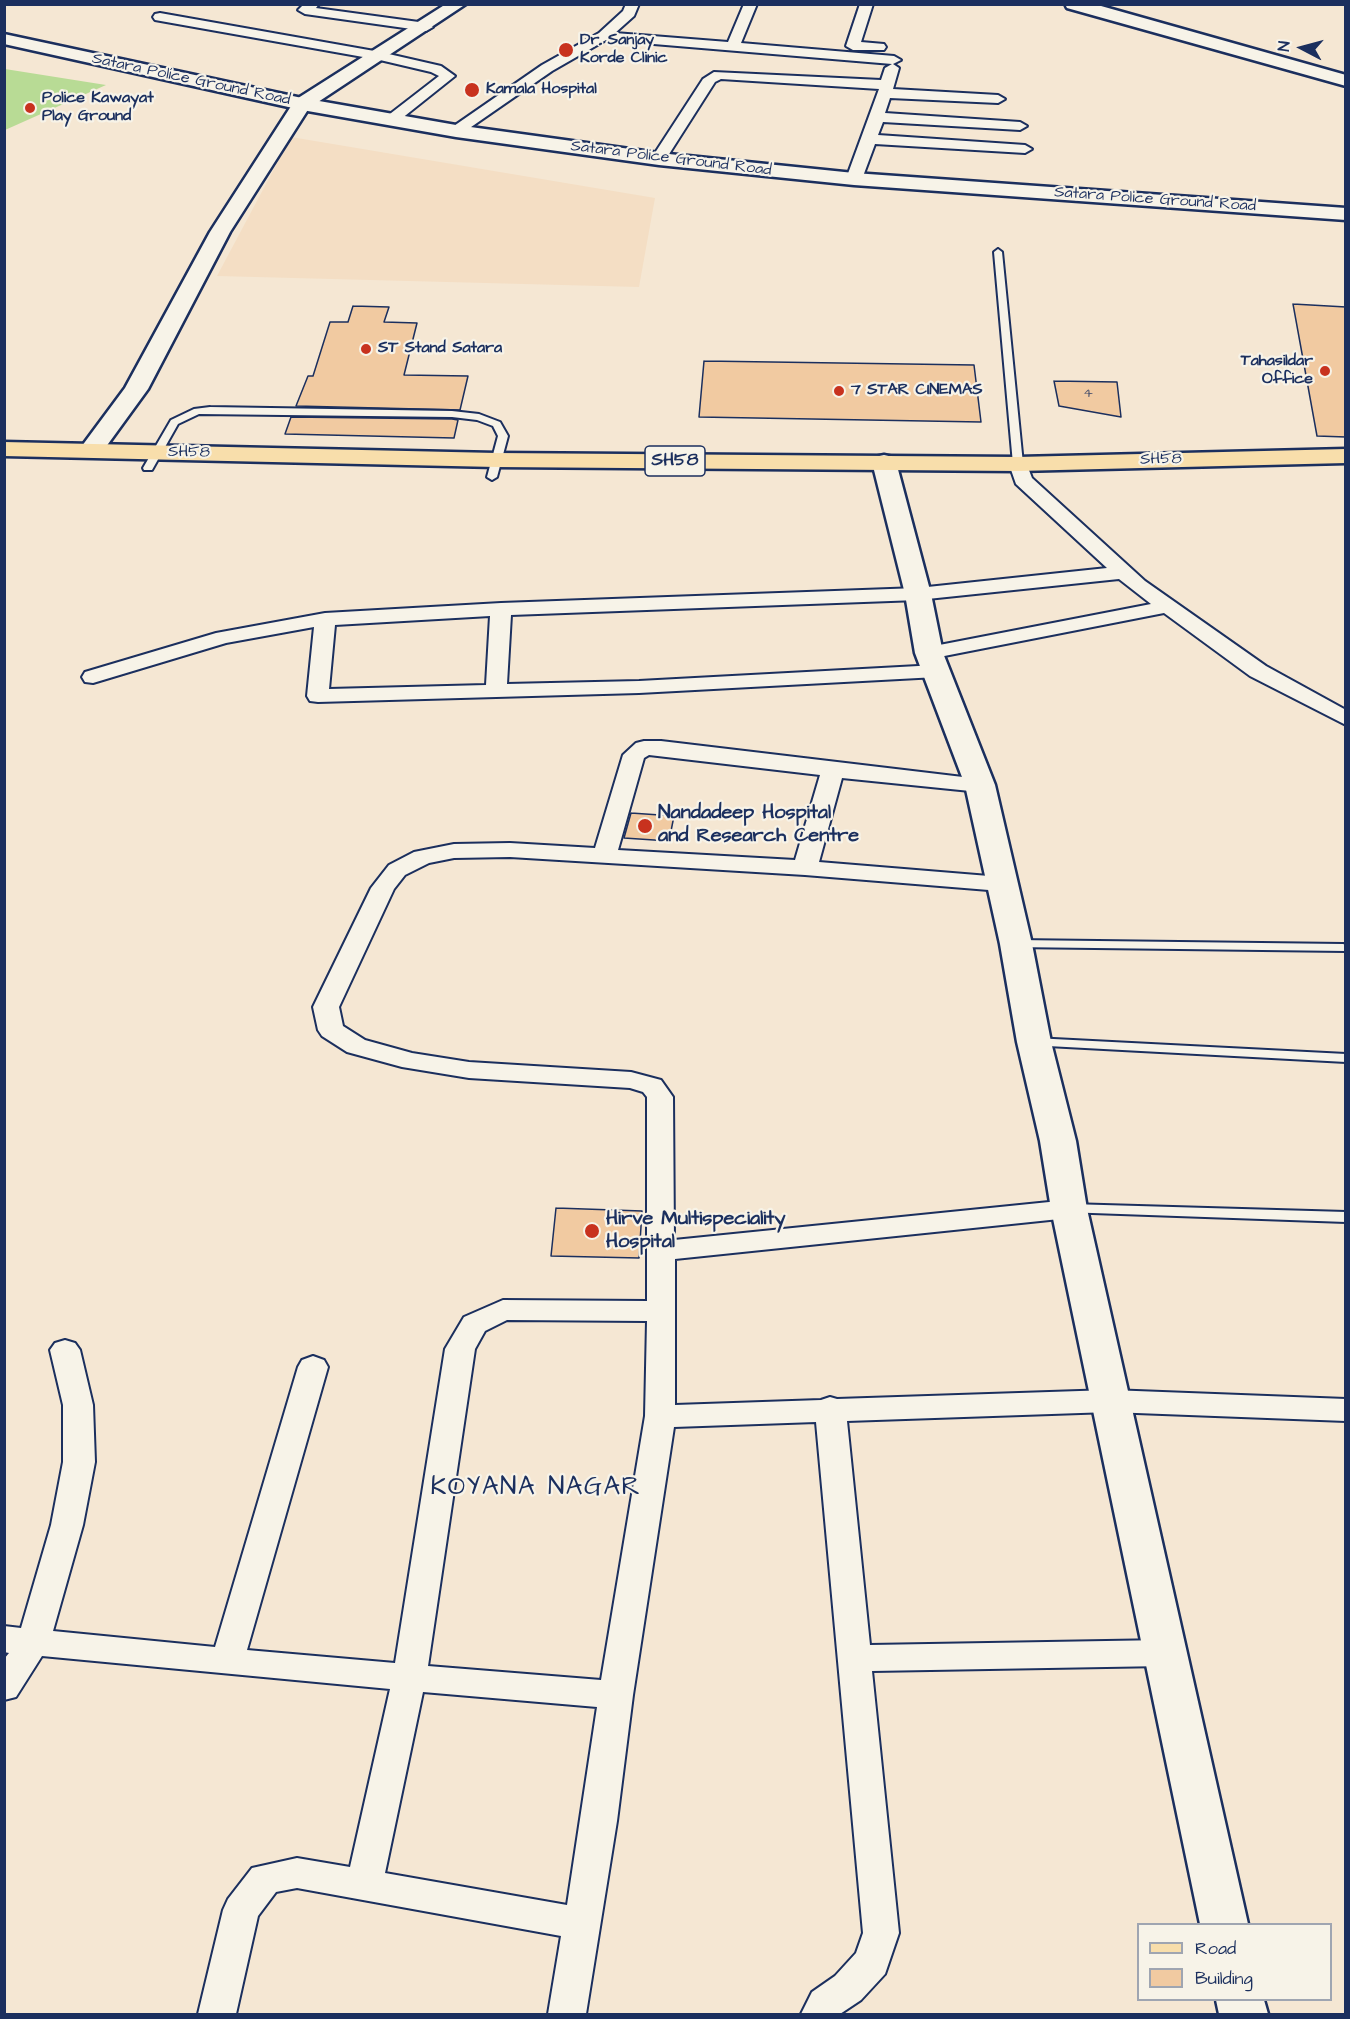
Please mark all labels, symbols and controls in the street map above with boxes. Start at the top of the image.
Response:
north arrow [1272,18,1332,78]
place label: Dr. Sanjay Korde Clinic [580,31,668,69]
text: N [1273,40,1296,52]
marker: Dr. Sanjay Korde Clinic [557,41,575,59]
street label: Satara Police Ground Road [90,50,292,110]
place label: Kamala Hospital [486,80,597,100]
marker: Kamala Hospital [463,81,481,99]
place label: Police Kawayat Play Ground [42,89,154,127]
marker: Police Kawayat Play Ground [23,101,37,115]
street label: Satara Police Ground Road [570,137,772,181]
street label: Satara Police Ground Road [1054,183,1256,217]
place label: ST Stand Satara [378,339,502,359]
marker: ST Stand Satara [359,342,373,356]
place label: Tahasildar Office [1241,352,1313,390]
marker: Tahasildar Office [1318,364,1332,378]
place label: 7 STAR CINEMAS [851,381,983,401]
marker: 7 STAR CINEMAS [832,384,846,398]
house number: 4 [1083,386,1093,402]
street label: SH58 [168,443,210,463]
road number: SH58 [645,446,705,476]
street label: SH58 [1140,450,1182,470]
place label: Nandadeep Hospital and Research Centre [658,802,859,849]
marker: Nandadeep Hospital and Research Centre [636,817,654,835]
place label: Hirve Multispeciality Hospital [606,1208,785,1255]
marker: Hirve Multispeciality Hospital [583,1222,601,1240]
district label: KOYANA NAGAR [430,1473,642,1505]
legend [1137,1923,1332,2001]
text: Road [1195,1936,1236,1961]
text: Building [1195,1966,1253,1991]

